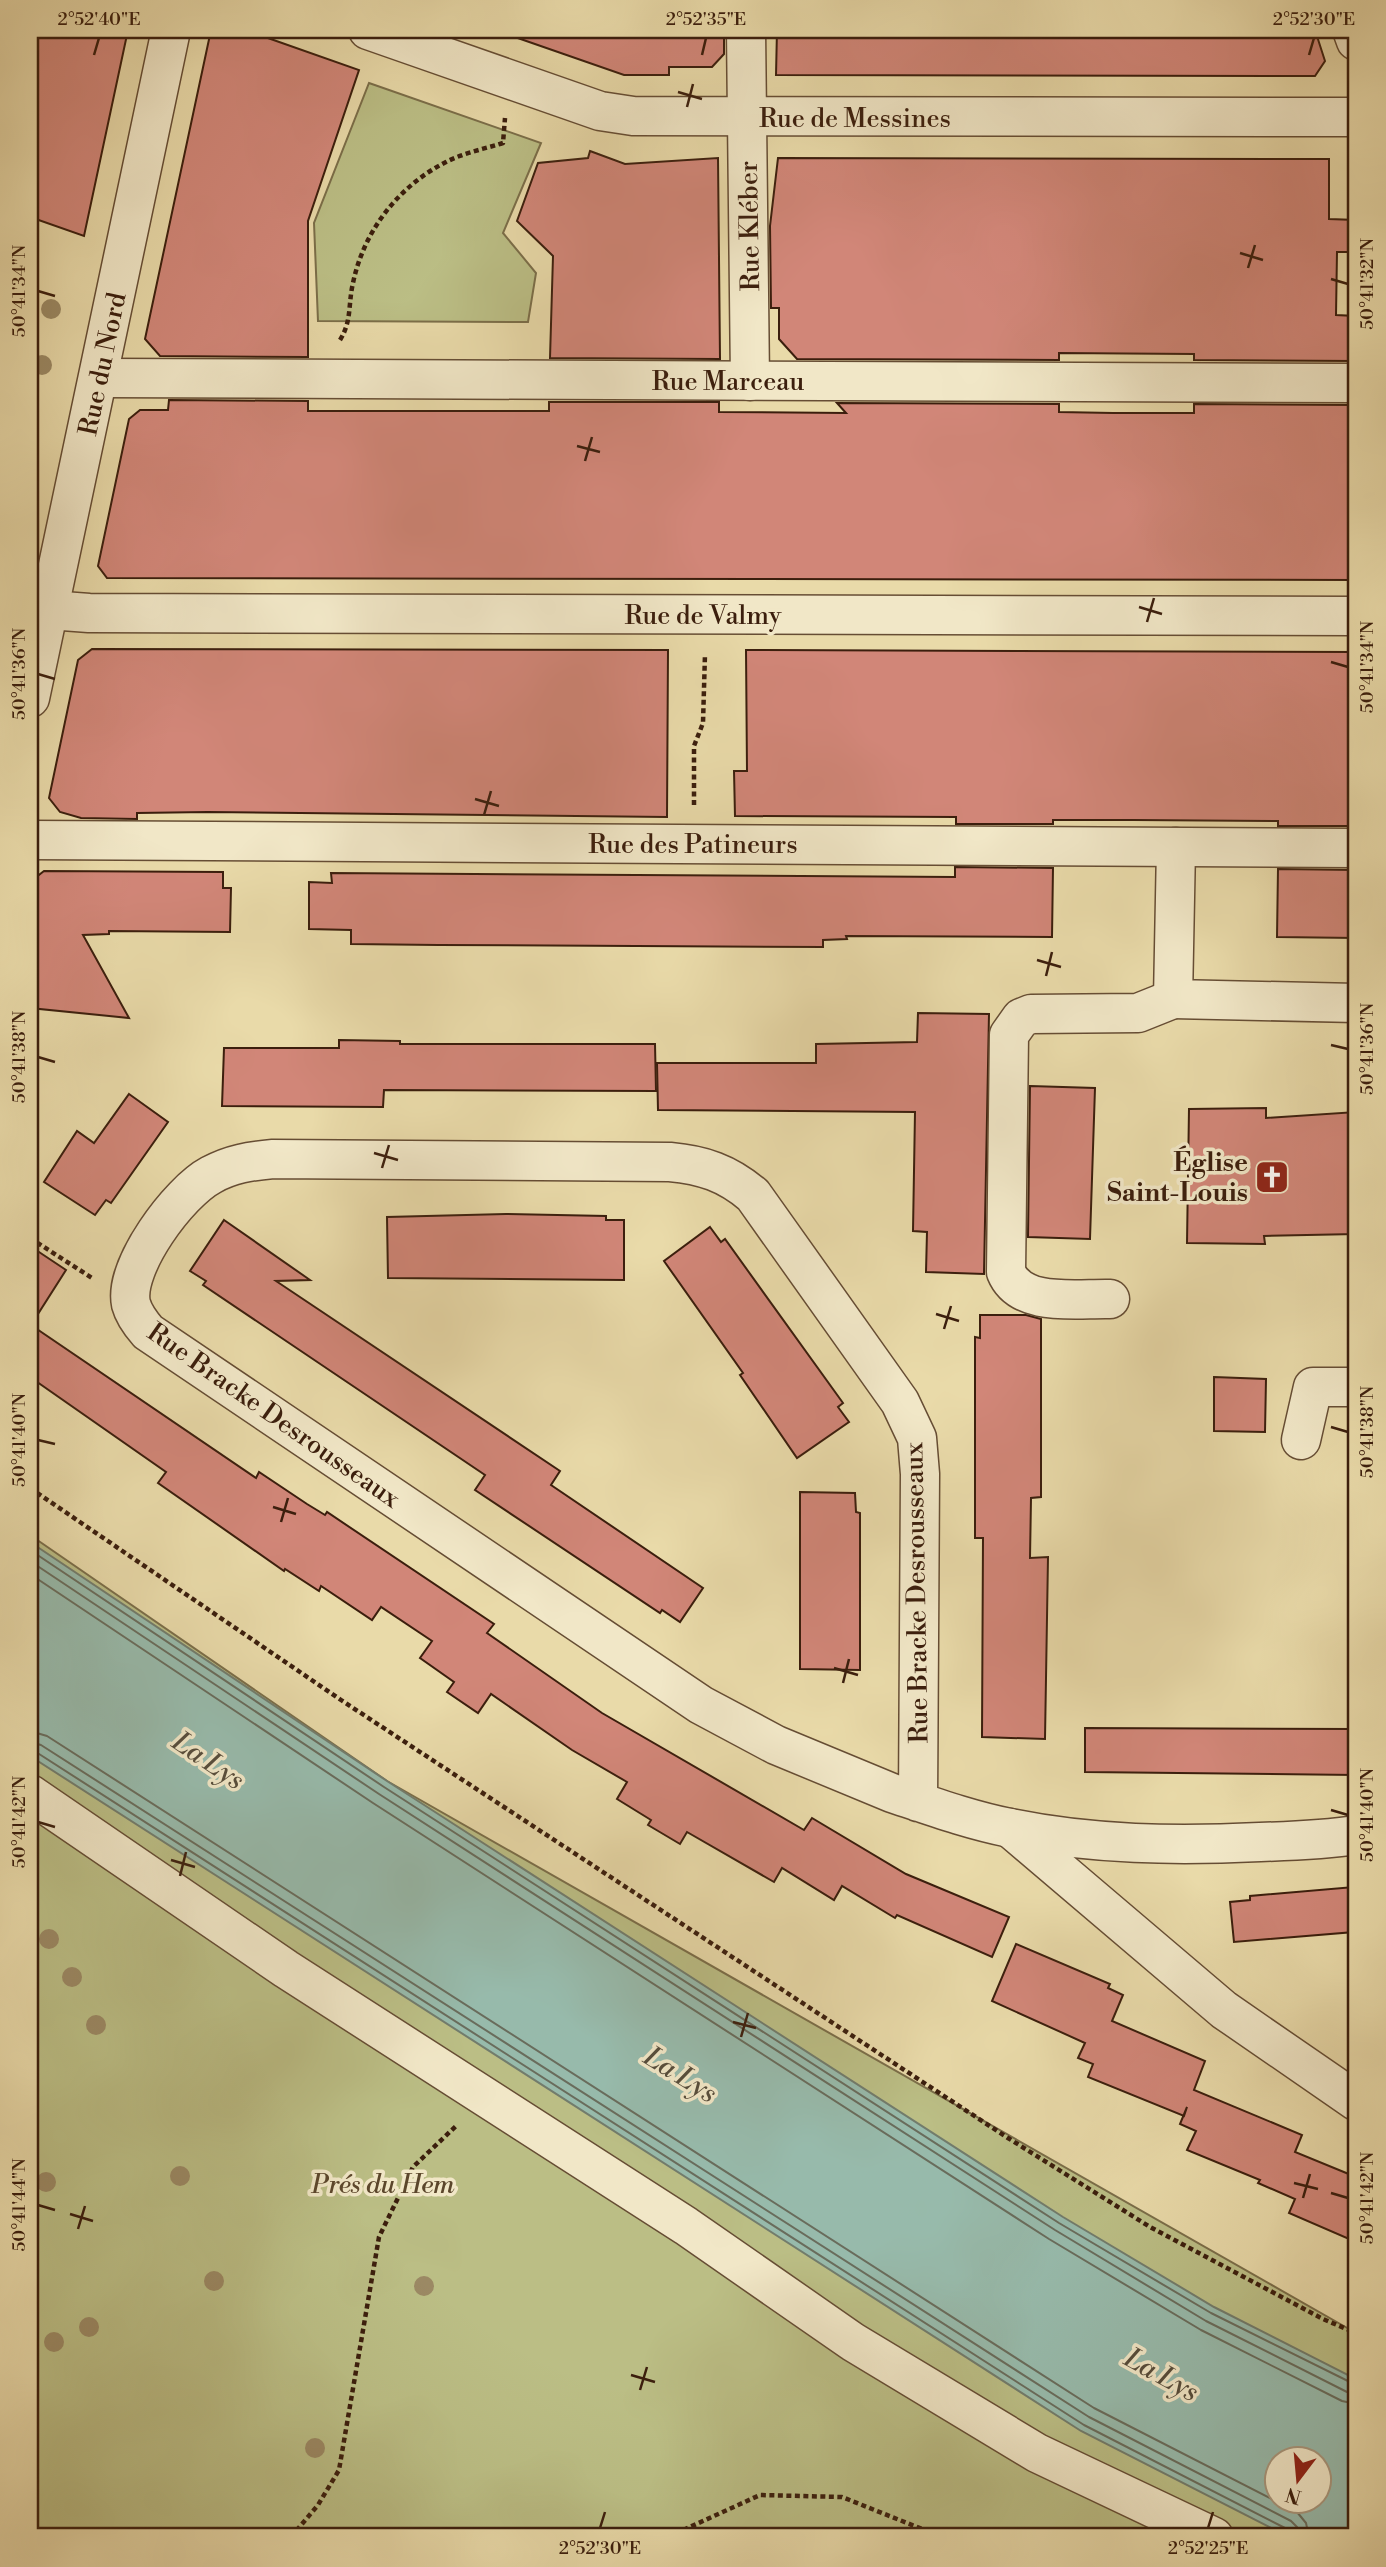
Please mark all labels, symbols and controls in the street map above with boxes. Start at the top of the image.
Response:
text: 2°52'40"E [57,8,141,31]
text: 2°52'35"E [666,8,746,31]
text: 2°52'30"E [1273,8,1355,31]
street label: Rue de Messines [759,103,951,135]
street label: Rue Kléber [733,161,767,291]
text: 50°41'32"N [1356,238,1379,330]
text: 50°41'34"N [8,244,31,337]
street label: Rue du Nord [72,289,134,439]
street label: Rue Marceau [652,366,804,398]
street label: Rue de Valmy [625,600,782,632]
text: 50°41'34"N [1356,620,1379,713]
text: 50°41'36"N [8,627,31,720]
street label: Rue des Patineurs [588,829,798,861]
text: 50°41'36"N [1356,1002,1379,1095]
text: 50°41'38"N [8,1010,31,1103]
place label: Église Saint-Louis [1107,1145,1248,1209]
church icon: Église Saint-Louis [1253,1158,1291,1196]
street label: Rue Bracke Desrousseaux [141,1316,407,1516]
text: 50°41'38"N [1356,1385,1379,1478]
text: 50°41'40"N [8,1392,31,1487]
street label: Rue Bracke Desrousseaux [898,1441,936,1744]
water label: La Lys [165,1724,251,1798]
text: 50°41'40"N [1356,1767,1379,1862]
text: 50°41'42"N [8,1775,31,1868]
water label: La Lys [636,2039,723,2111]
text: 50°41'42"N [1356,2151,1379,2244]
text: 50°41'44"N [8,2158,31,2252]
park label: Prés du Hem [311,2169,455,2201]
water label: La Lys [1117,2340,1204,2410]
north arrow [1264,2444,1334,2514]
text: N [1283,2482,1304,2509]
text: 2°52'30"E [559,2537,641,2560]
text: 2°52'25"E [1168,2537,1248,2560]

